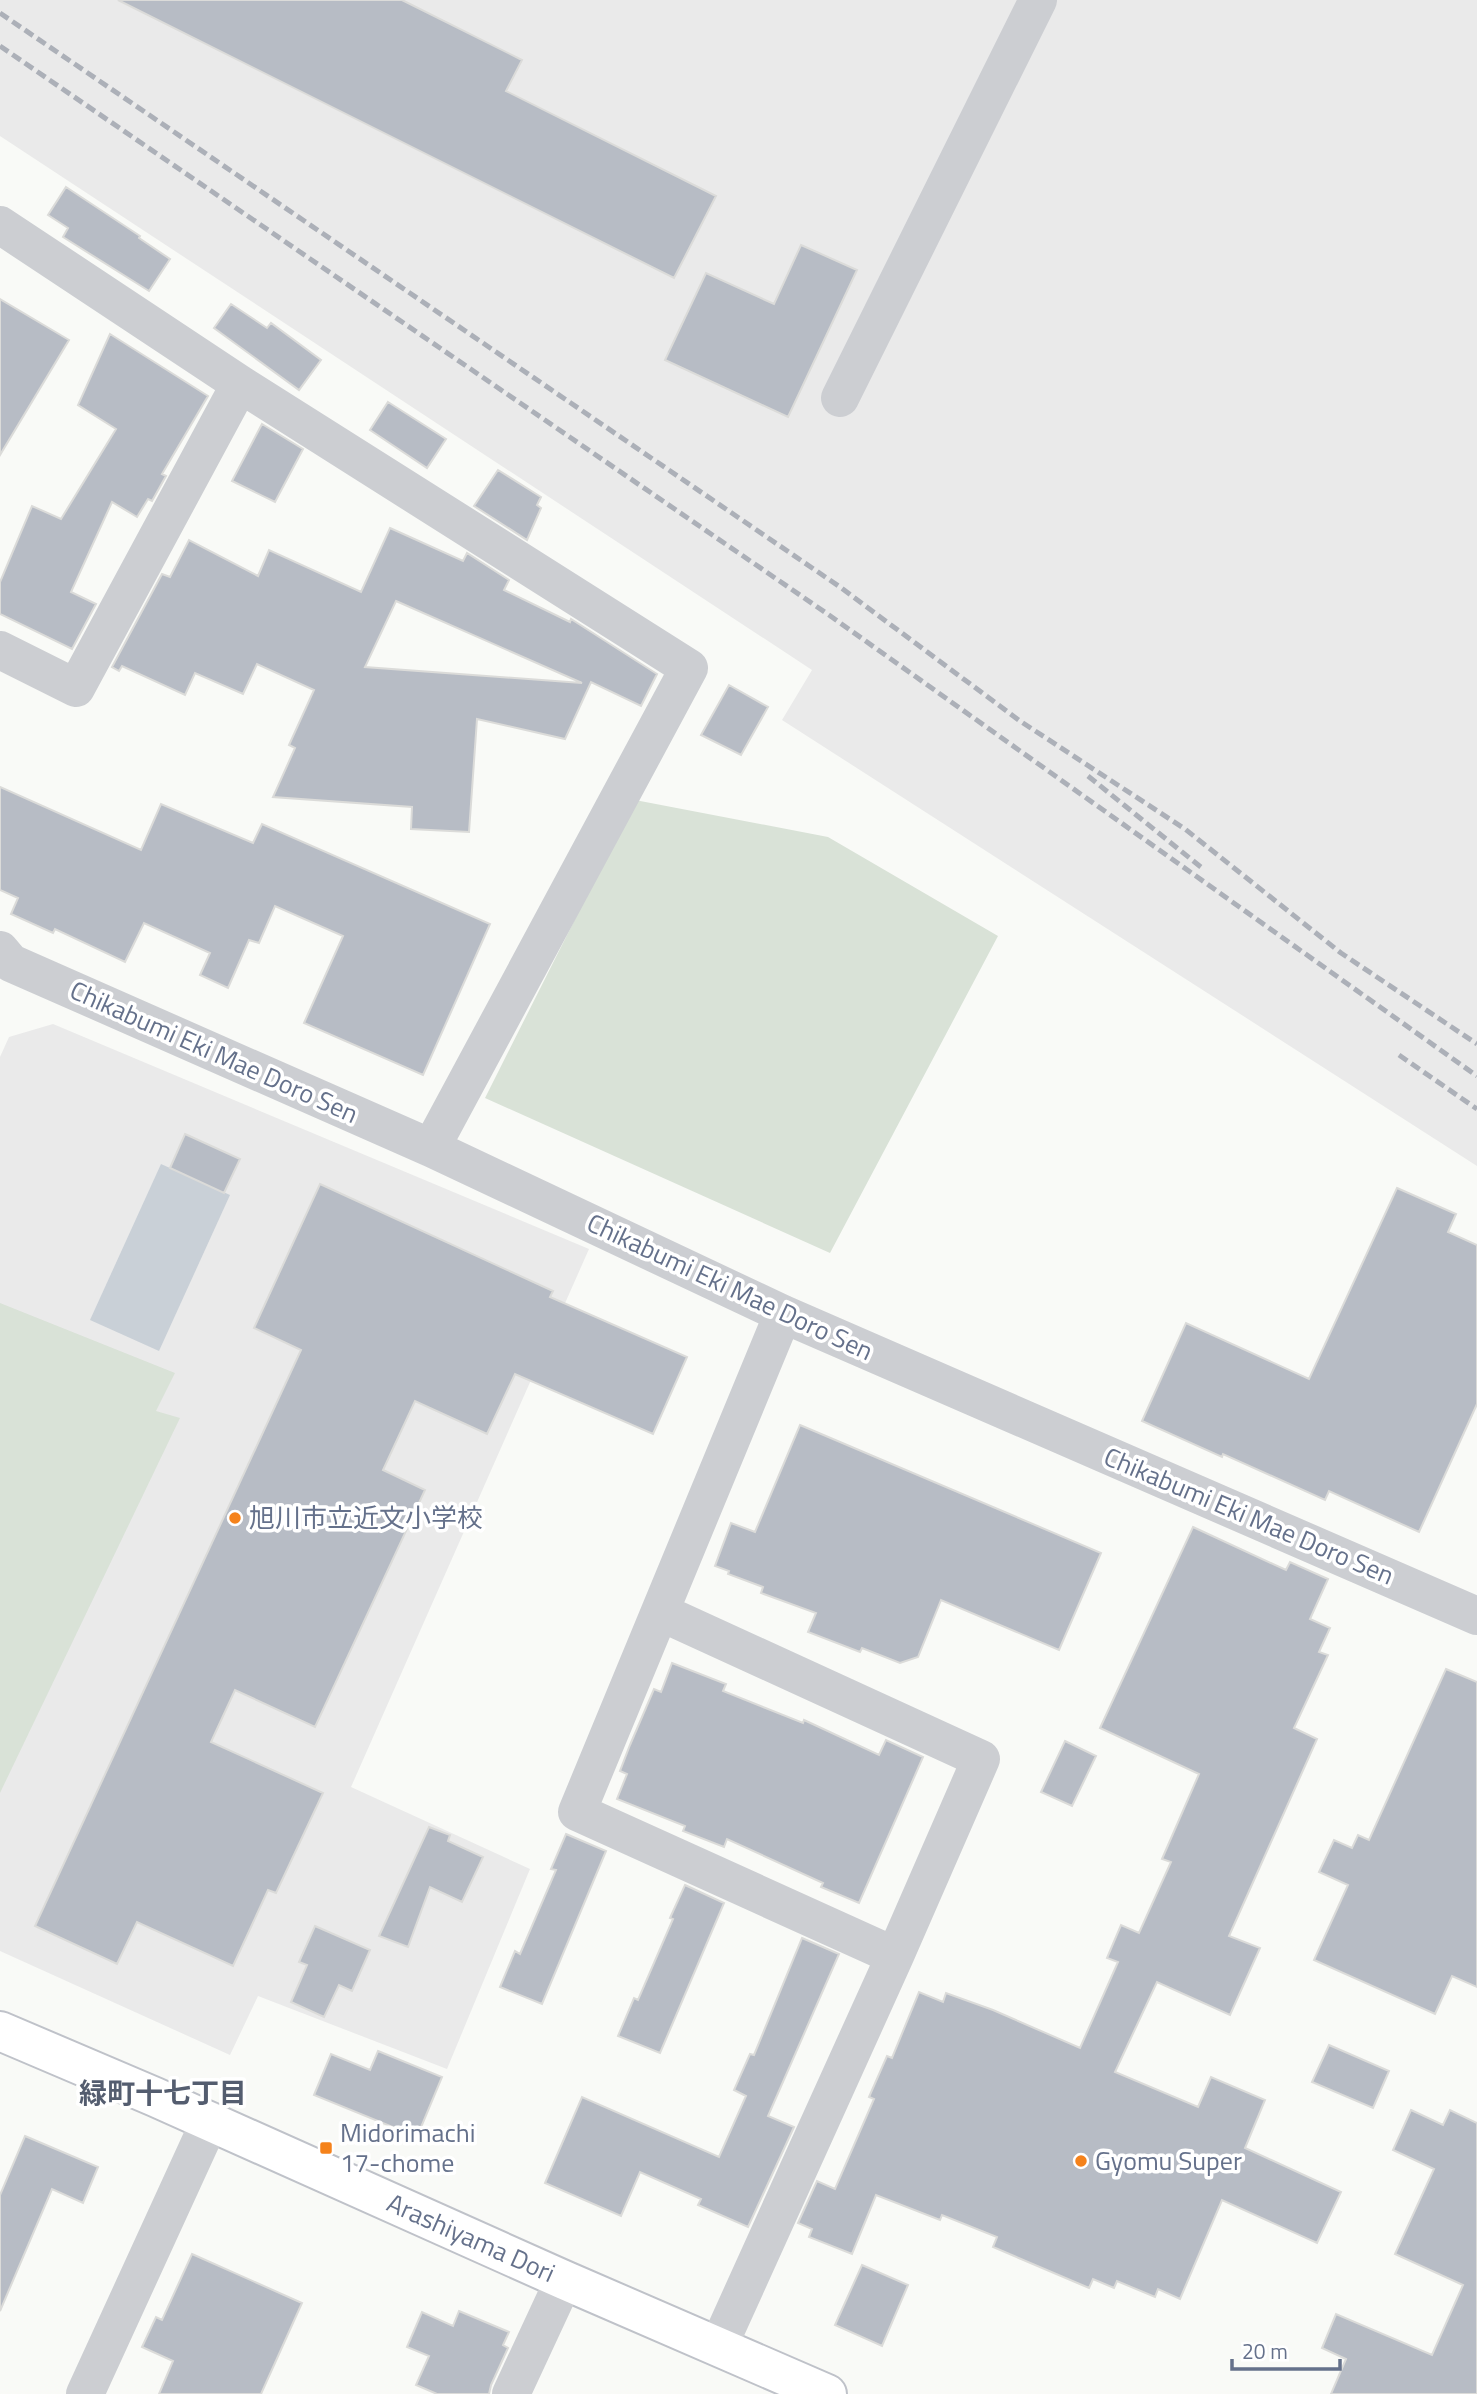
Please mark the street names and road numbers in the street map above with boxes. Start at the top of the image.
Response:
street label: Chikabumi Eki Mae Doro Sen [64,970,364,1133]
street label: Chikabumi Eki Mae Doro Sen [581,1203,880,1370]
street label: Chikabumi Eki Mae Doro Sen [1098,1437,1400,1594]
street label: Arashiyama Dori [381,2183,561,2292]

